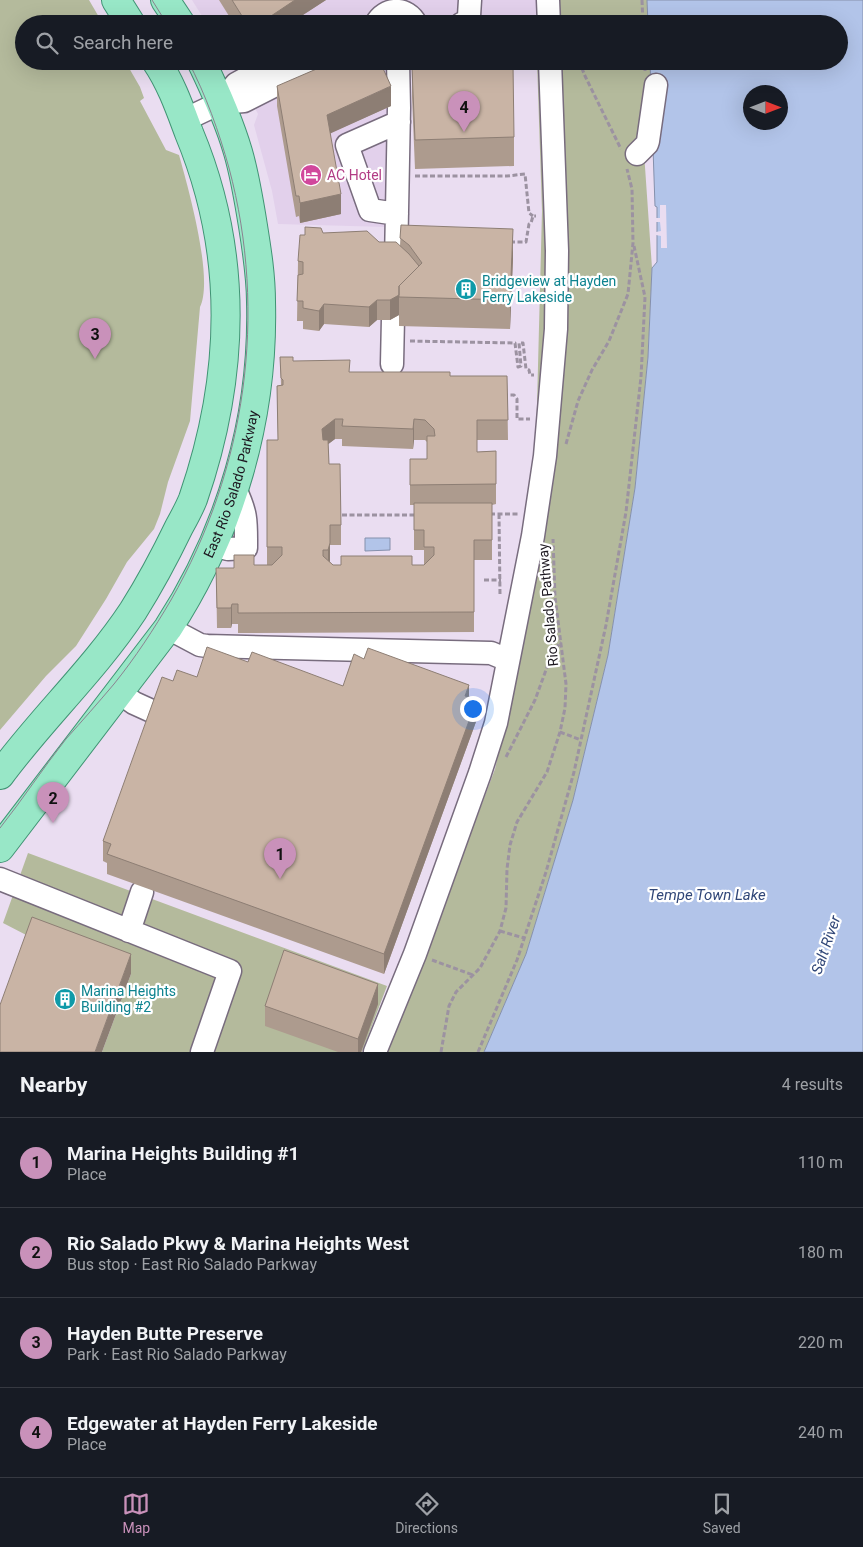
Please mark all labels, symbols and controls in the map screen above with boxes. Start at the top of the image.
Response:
search box [15,15,848,70]
icon: search [33,29,61,57]
text: Search here [73,31,173,54]
north arrow [743,85,788,130]
pin: 4 [448,91,480,132]
hotel icon: AC Hotel [299,163,323,187]
place label: AC Hotel [327,167,382,183]
place label: Bridgeview at Hayden Ferry Lakeside [482,273,616,305]
building icon: Bridgeview at Hayden Ferry Lakeside [454,277,478,301]
pin: 3 [79,318,111,359]
street label: East Rio Salado Parkway [200,409,261,560]
street label: Rio Salado Pathway [535,543,561,667]
your location [460,696,486,722]
pin: 2 [37,782,69,823]
pin: 1 [264,838,296,879]
water label: Tempe Town Lake [648,886,766,904]
water label: Salt River [808,912,845,977]
place label: Marina Heights Building #2 [81,983,176,1015]
building icon: Marina Heights Building #2 [53,987,77,1011]
text: Nearby [20,1073,87,1097]
text: 4 results [782,1075,843,1094]
text: Marina Heights Building #1 [67,1142,299,1165]
text: 1 [31,1153,41,1172]
text: 110 m [798,1153,843,1172]
text: Place [67,1165,107,1184]
text: Rio Salado Pkwy & Marina Heights West [67,1232,409,1255]
text: 2 [31,1243,41,1262]
text: 180 m [798,1243,843,1262]
text: Bus stop · East Rio Salado Parkway [67,1255,317,1274]
text: Hayden Butte Preserve [67,1322,263,1345]
text: 3 [31,1333,41,1352]
text: 220 m [798,1333,843,1352]
text: Park · East Rio Salado Parkway [67,1345,287,1364]
text: Edgewater at Hayden Ferry Lakeside [67,1412,378,1435]
text: 4 [31,1423,41,1442]
text: 240 m [798,1423,843,1442]
text: Place [67,1435,107,1454]
tab: Map [122,1490,150,1536]
tab: Directions [395,1490,458,1536]
tab: Saved [703,1490,741,1536]

